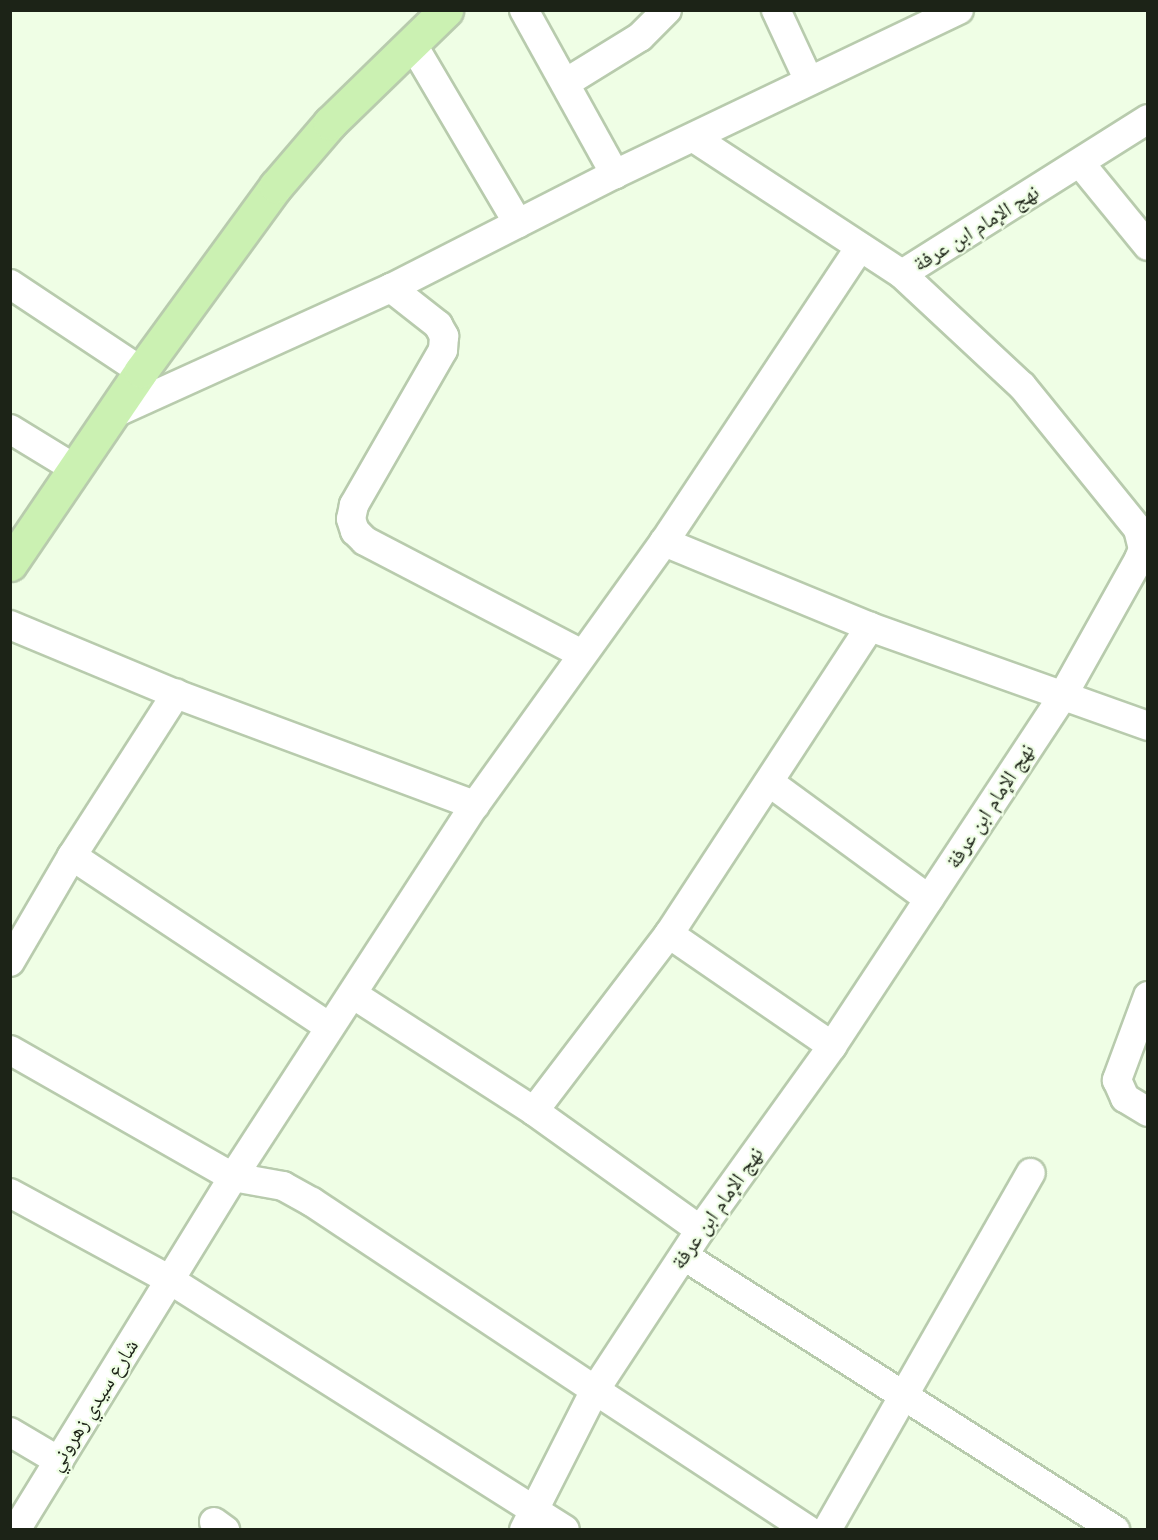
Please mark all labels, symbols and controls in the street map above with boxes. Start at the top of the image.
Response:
street label: نهج الإمام ابن عرفة [909,179,1043,277]
street label: نهج الإمام ابن عرفة [940,739,1040,873]
street label: نهج الإمام ابن عرفة [666,1142,768,1274]
street label: شارع سيدي زهروني [42,1334,144,1476]

